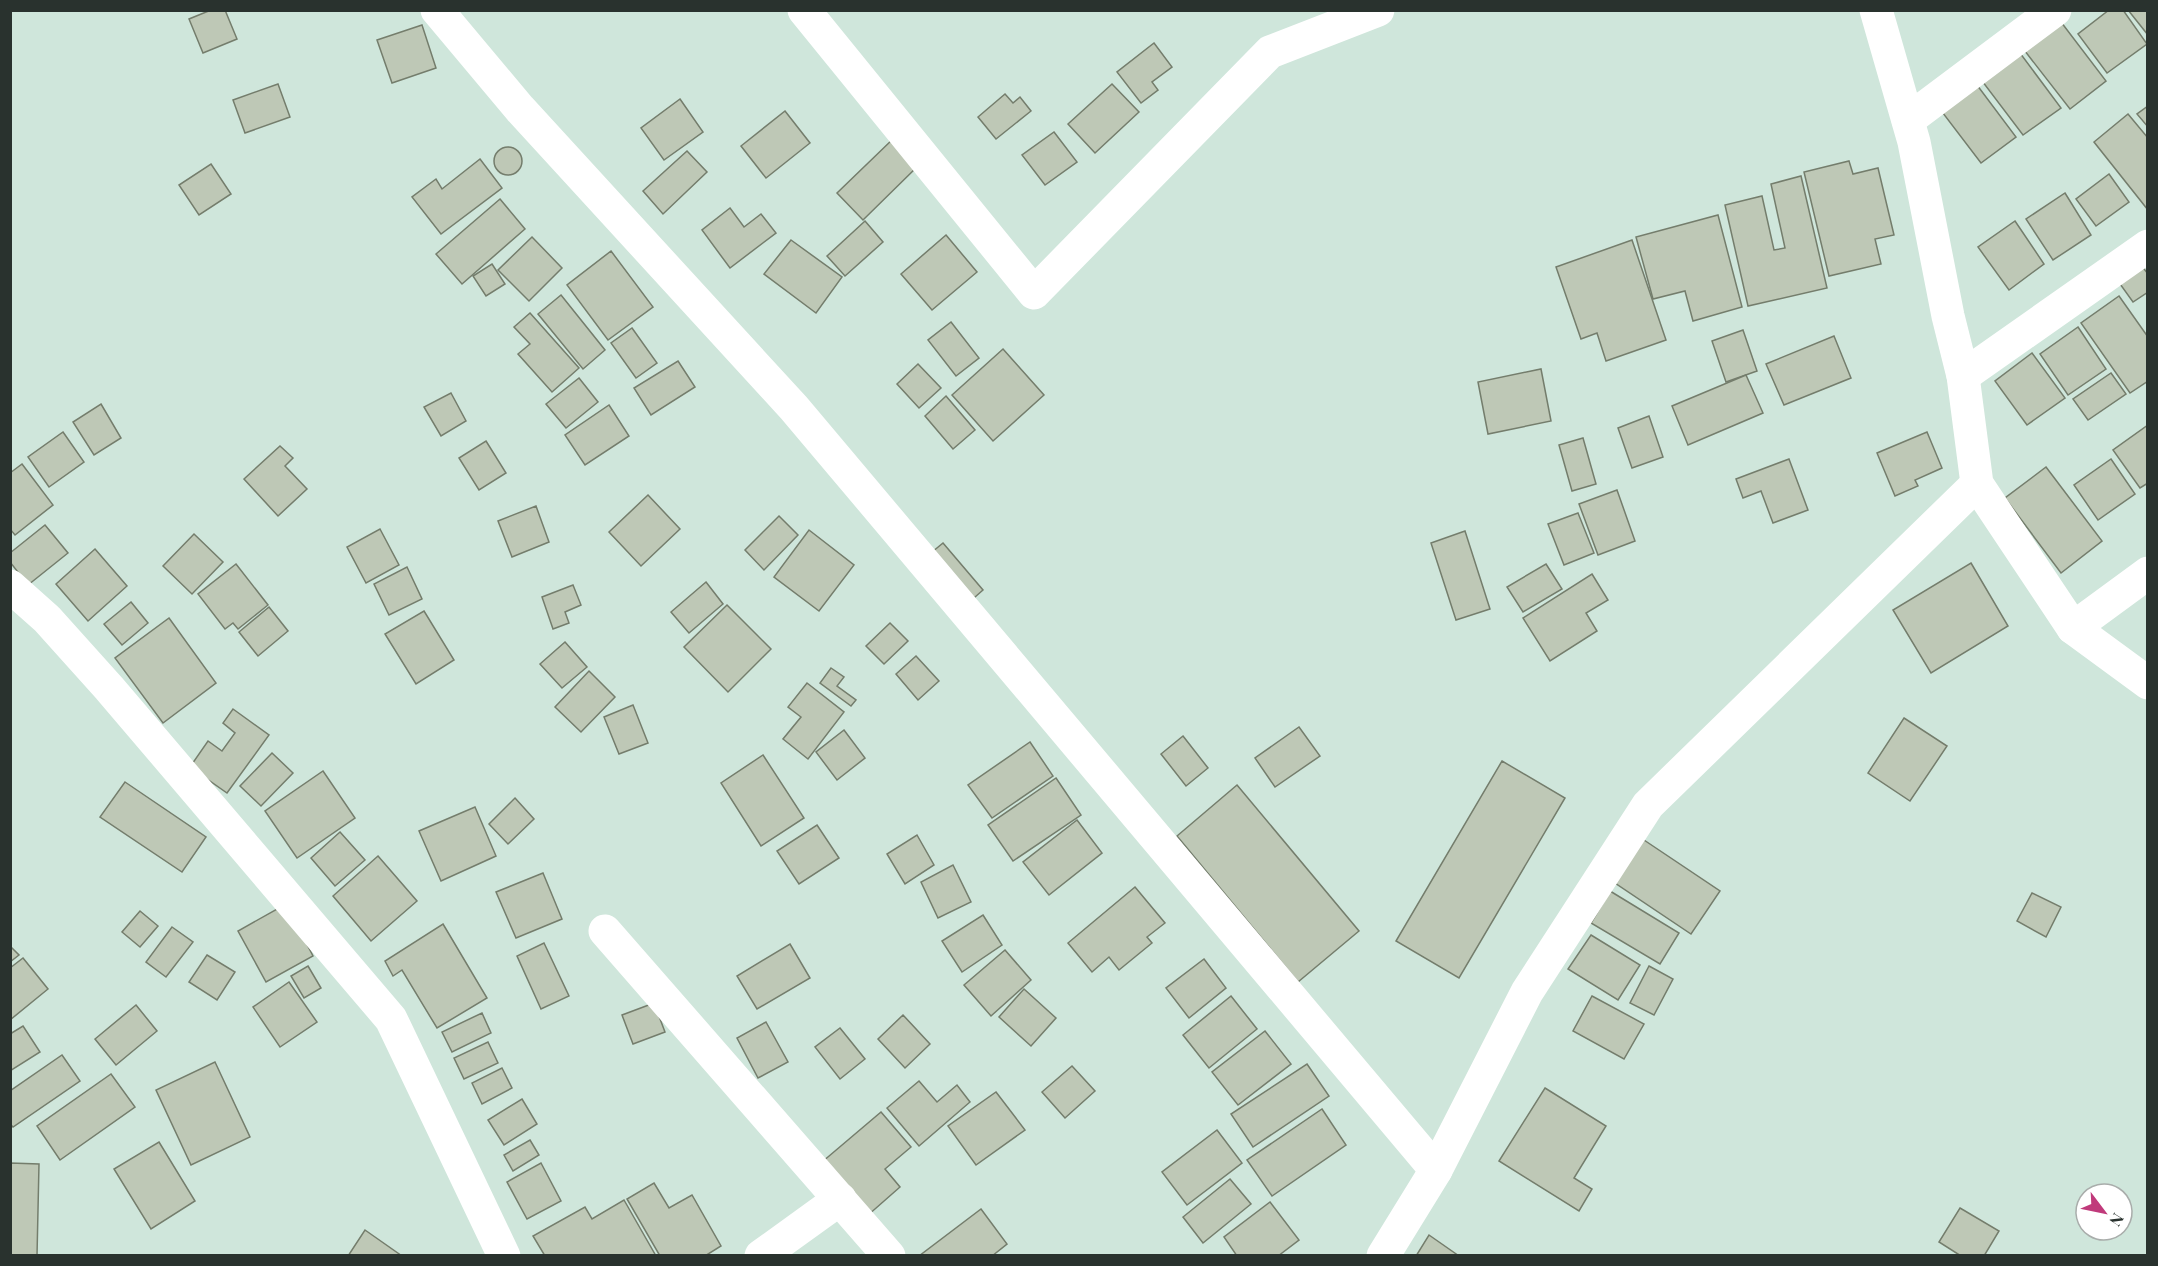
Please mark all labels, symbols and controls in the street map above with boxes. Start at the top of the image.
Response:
north arrow [2074,1182,2134,1242]
text: N [2105,1210,2129,1231]

